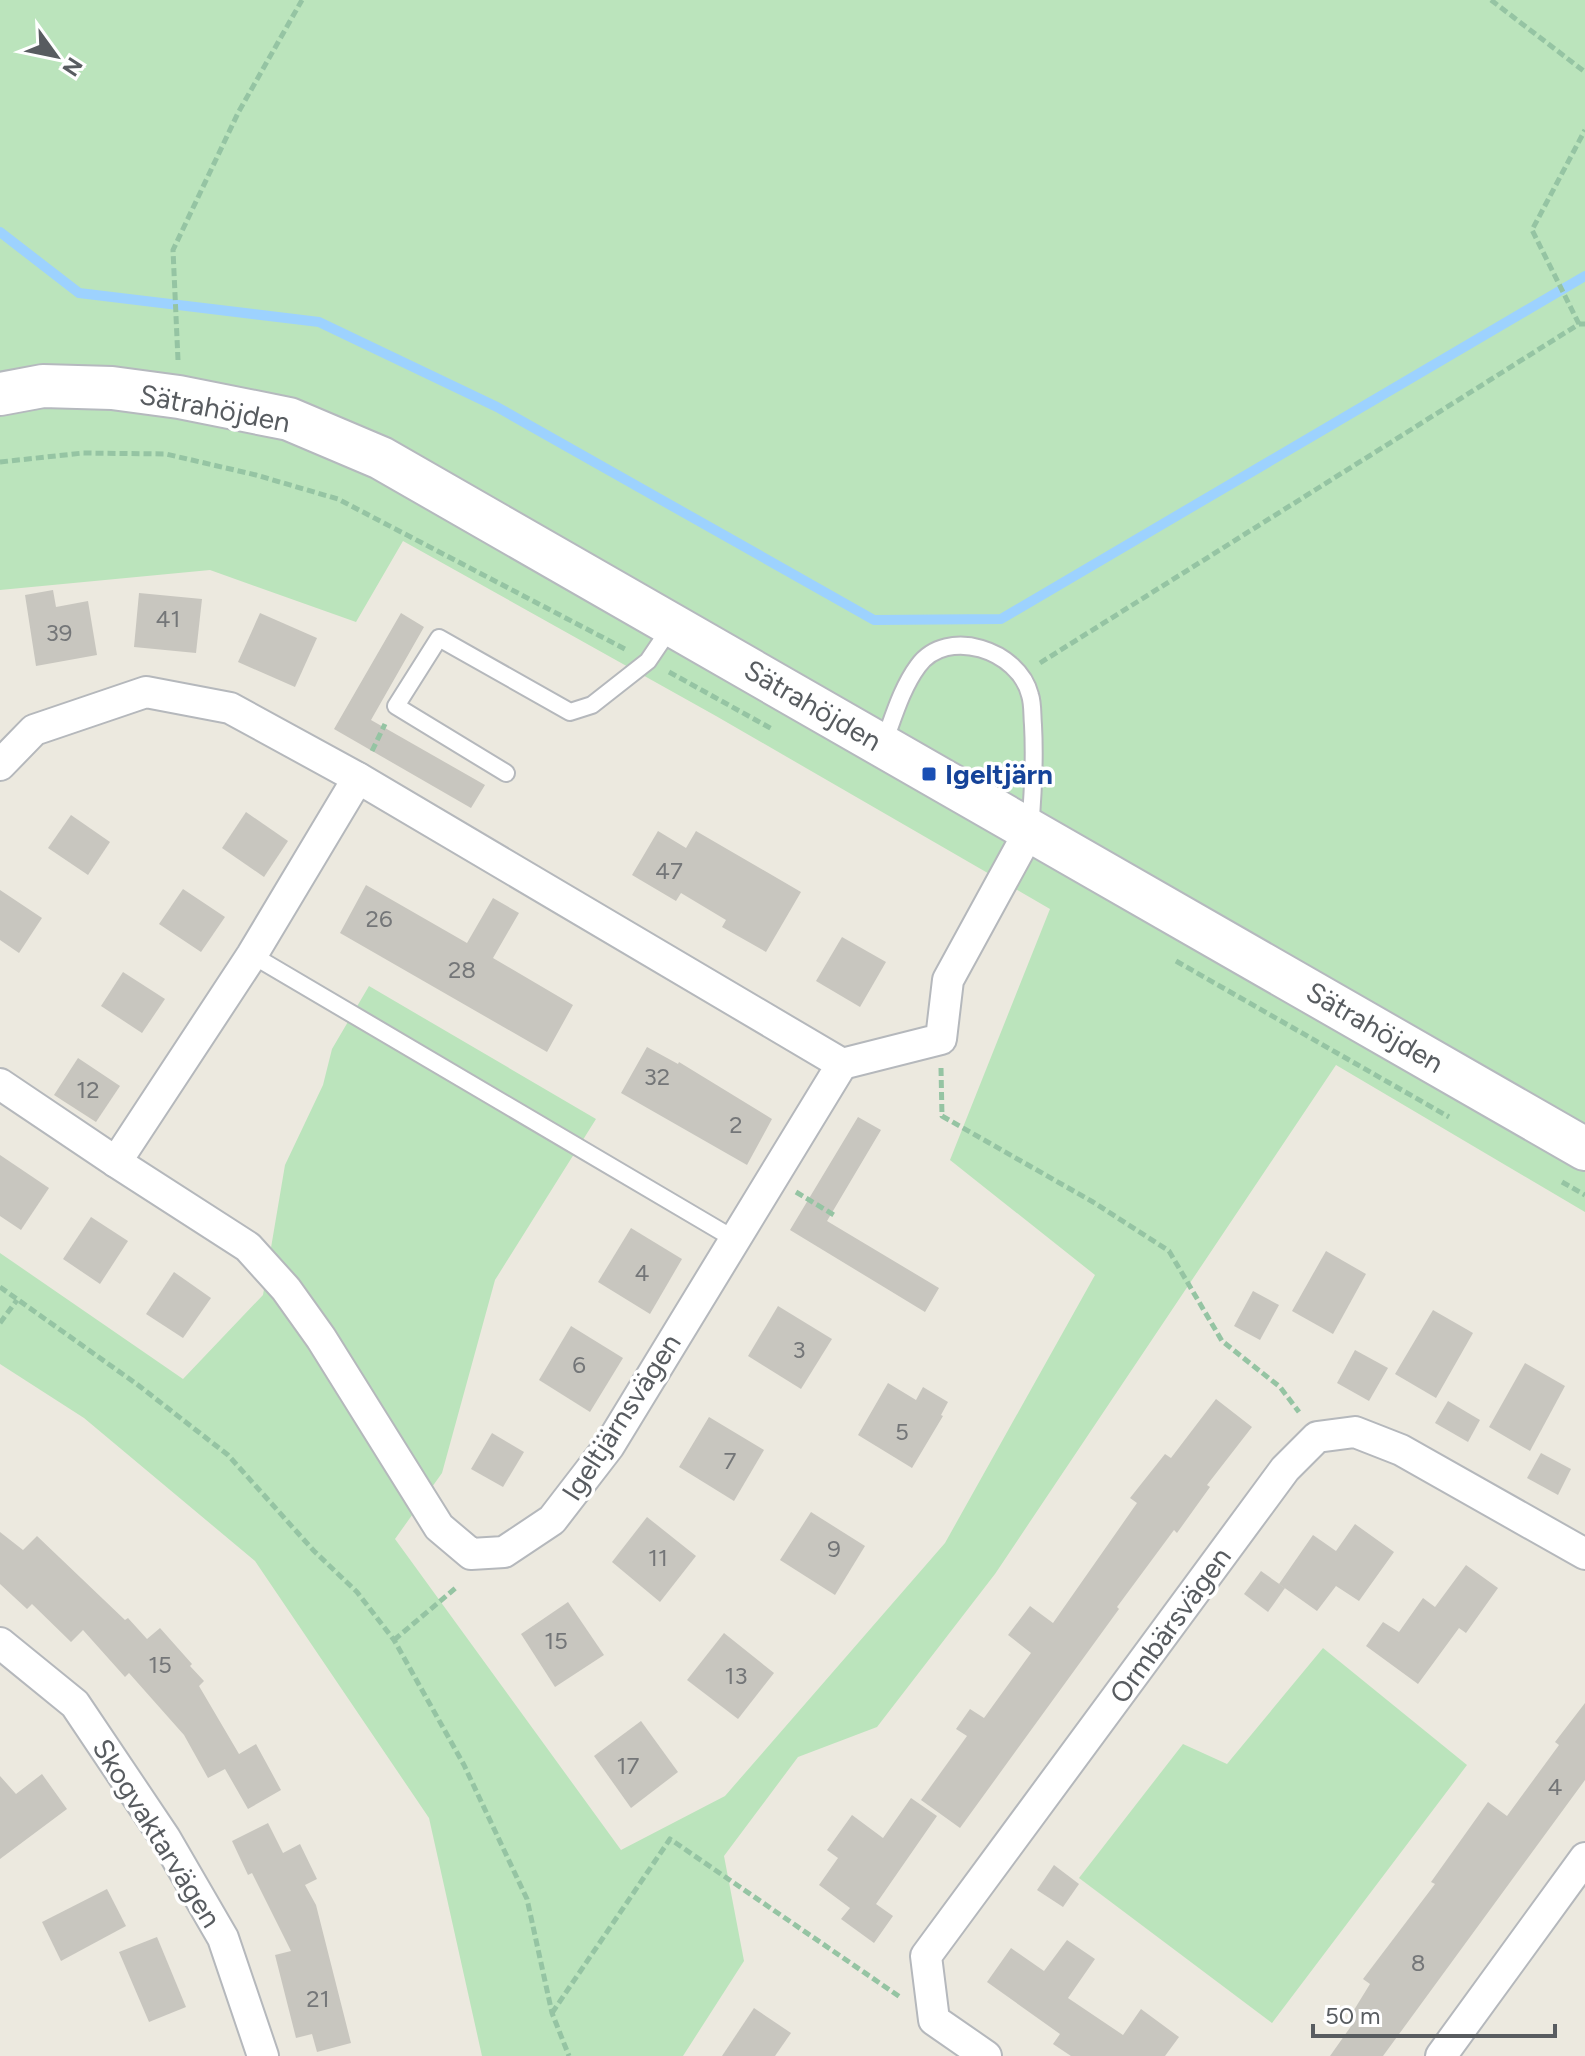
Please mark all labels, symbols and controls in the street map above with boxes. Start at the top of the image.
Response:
north arrow [16,16,96,96]
text: N [56,52,88,81]
street label: Sätrahöjden [137,377,293,439]
house number: 41 [156,604,180,633]
house number: 39 [46,618,72,647]
street label: Sätrahöjden [738,652,888,758]
place label: Igeltjärn [945,757,1053,791]
marker: Igeltjärn [920,765,938,783]
house number: 47 [655,856,683,885]
house number: 26 [366,904,393,933]
house number: 28 [448,955,476,984]
street label: Sätrahöjden [1300,974,1450,1080]
house number: 32 [644,1062,670,1091]
house number: 12 [76,1075,100,1104]
house number: 2 [729,1110,743,1139]
house number: 4 [635,1258,650,1287]
street label: Igeltjärnsvägen [554,1327,688,1507]
house number: 3 [792,1335,806,1364]
house number: 6 [572,1350,586,1379]
house number: 5 [895,1417,909,1446]
house number: 7 [724,1446,737,1475]
house number: 9 [827,1534,841,1563]
street label: Ormbärsvägen [1102,1540,1238,1710]
house number: 11 [648,1543,668,1572]
house number: 15 [544,1626,568,1655]
house number: 15 [148,1650,172,1679]
house number: 13 [725,1661,747,1690]
street label: Skogvaktarvägen [85,1733,229,1933]
house number: 17 [617,1751,640,1780]
house number: 4 [1548,1772,1563,1801]
house number: 8 [1411,1948,1425,1977]
house number: 21 [306,1984,330,2013]
scale bar [1313,1988,1555,2038]
text: 50 m [1325,2001,1381,2030]

